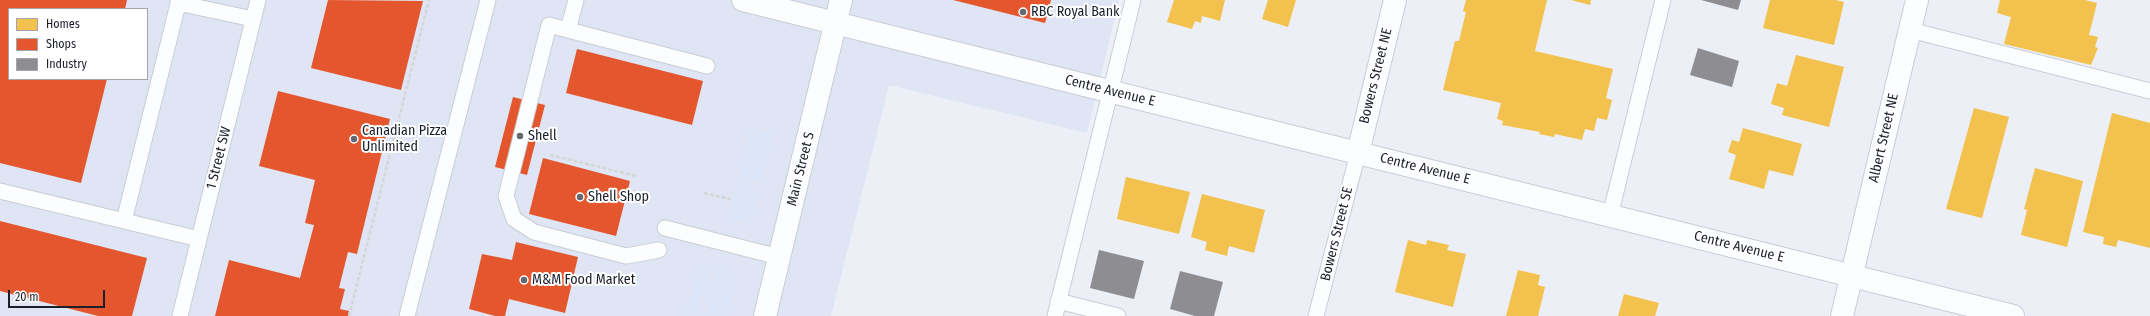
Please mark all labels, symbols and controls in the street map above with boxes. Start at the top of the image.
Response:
place label: RBC Royal Bank [1031,4,1120,20]
marker: RBC Royal Bank [1018,7,1028,17]
legend [8,8,148,80]
text: Homes [46,17,80,31]
street label: Bowers Street NE [1356,26,1396,126]
text: Shops [46,37,76,51]
text: Industry [46,57,87,71]
street label: Centre Avenue E [1063,72,1157,110]
street label: Albert Street NE [1866,92,1902,184]
place label: Canadian Pizza Unlimited [362,123,447,156]
street label: 1 Street SW [203,125,235,191]
place label: Shell [528,128,557,144]
street label: Main Street S [784,130,818,208]
marker: Shell [515,131,525,141]
marker: Canadian Pizza Unlimited [349,134,359,144]
street label: Centre Avenue E [1378,150,1472,188]
street label: Bowers Street SE [1317,185,1357,283]
place label: Shell Shop [588,189,649,205]
marker: Shell Shop [575,192,585,202]
street label: Centre Avenue E [1692,228,1786,266]
place label: M&M Food Market [532,272,635,288]
marker: M&M Food Market [519,275,529,285]
scale bar [10,282,107,308]
text: 20 m [15,290,39,304]

